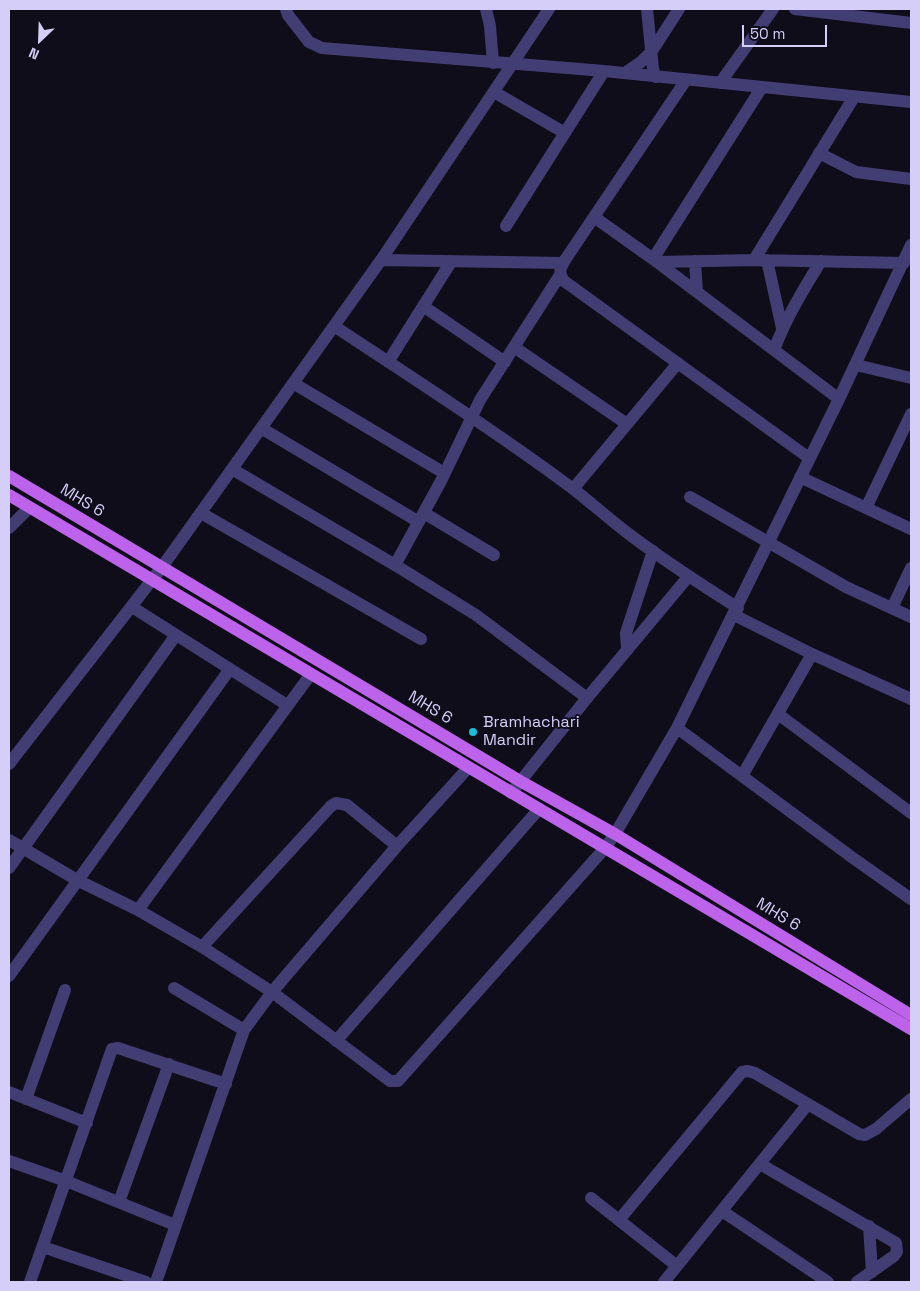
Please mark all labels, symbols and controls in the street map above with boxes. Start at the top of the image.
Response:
north arrow [15,15,65,65]
scale bar [745,15,830,47]
text: 50 m [750,24,785,43]
text: N [26,44,42,64]
street label: MHS 6 [56,480,108,522]
street label: MHS 6 [404,687,456,729]
place label: Bramhachari Mandir [483,713,580,751]
marker: Bramhachari Mandir [467,726,479,738]
street label: MHS 6 [752,894,804,936]

